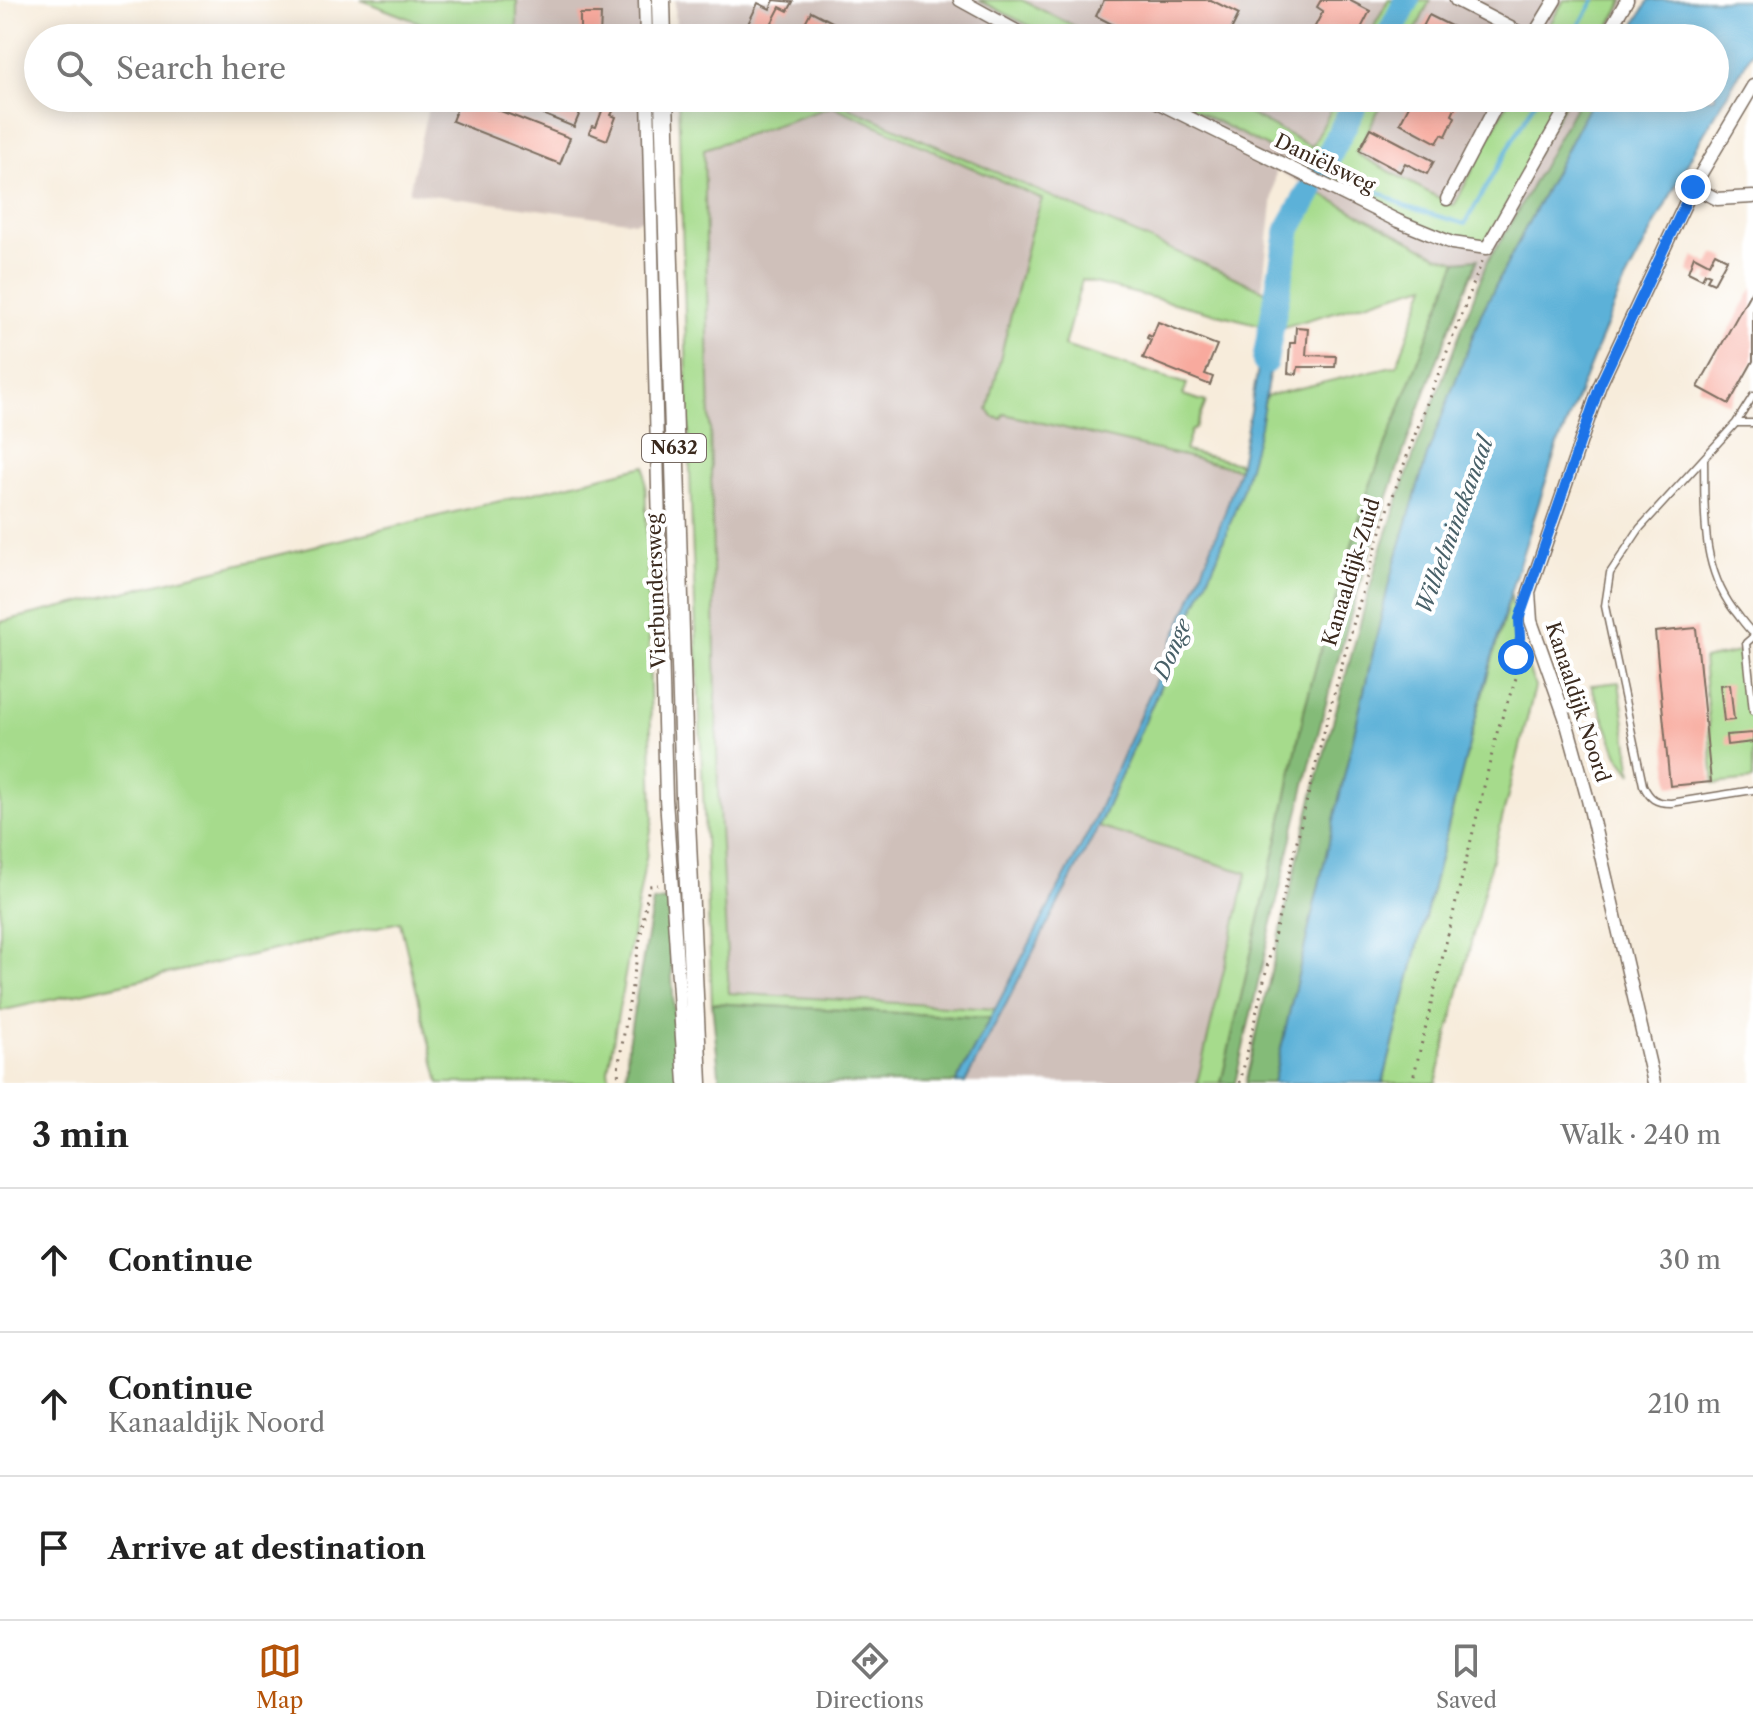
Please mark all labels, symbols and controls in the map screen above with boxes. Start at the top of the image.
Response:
search box [24,24,1729,112]
icon: search [52,46,96,90]
text: Search here [116,50,286,87]
street label: Daniëlsweg [1271,128,1380,198]
route end [1675,169,1711,205]
water label: Wilhelminakanaal [1410,430,1500,618]
road number: N632 [642,434,706,462]
street label: Kanaaldijk-Zuid [1317,495,1385,649]
street label: Vierbundersweg [641,513,671,670]
water label: Donge [1147,613,1198,685]
street label: Kanaaldijk Noord [1541,619,1615,785]
route start [1498,639,1534,675]
text: 3 min [32,1114,129,1156]
text: Walk · 240 m [1560,1119,1721,1151]
icon: ahead [32,1238,76,1282]
text: Continue [108,1242,253,1279]
text: 30 m [1659,1244,1721,1276]
text: Continue [108,1370,253,1407]
icon: ahead [32,1382,76,1426]
text: 210 m [1648,1388,1721,1420]
text: Kanaaldijk Noord [108,1407,325,1439]
icon: arrive [32,1526,76,1570]
text: Arrive at destination [108,1530,426,1567]
tab: Map [256,1639,303,1714]
tab: Directions [815,1639,924,1714]
tab: Saved [1436,1639,1497,1714]

